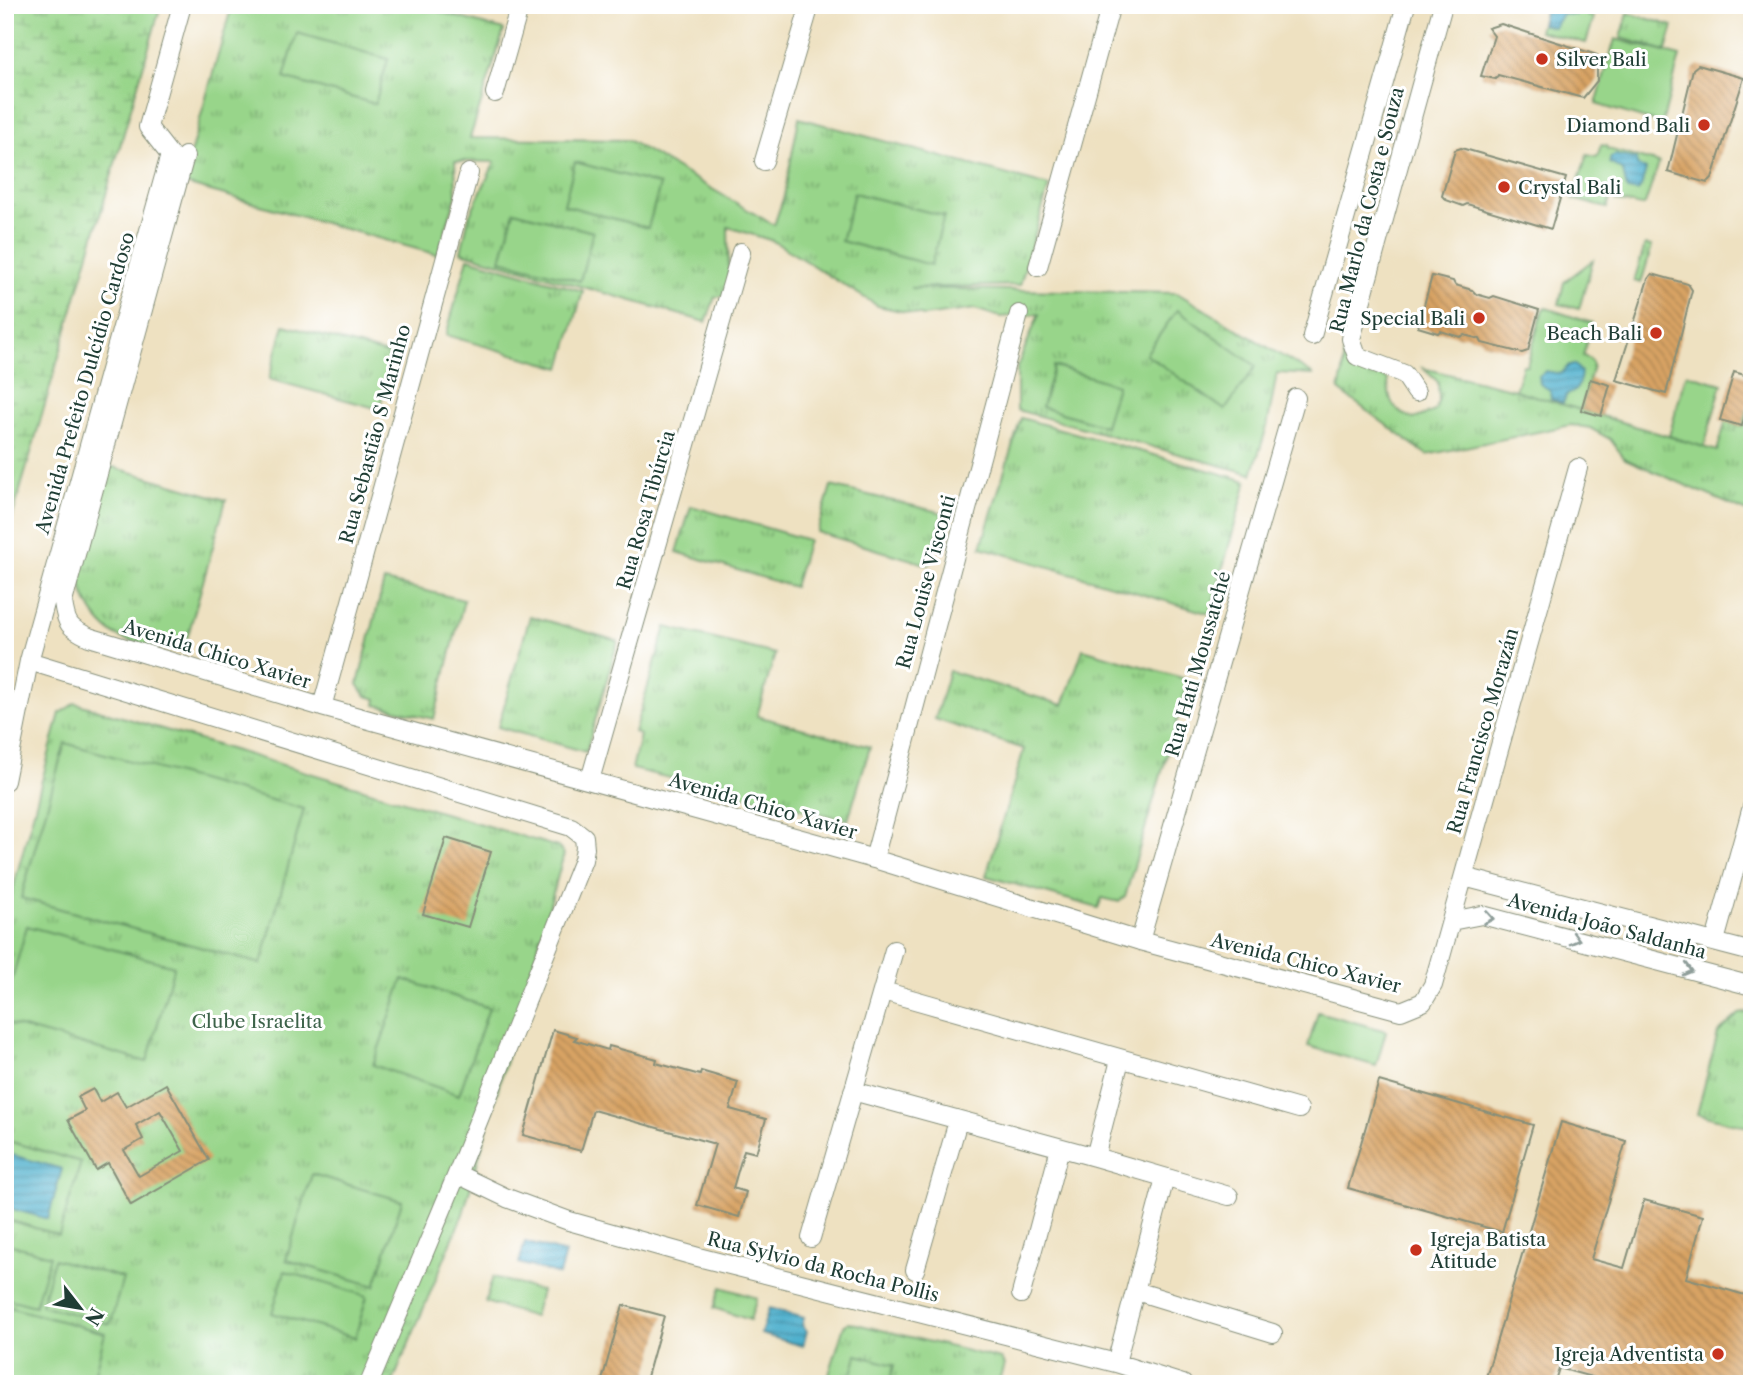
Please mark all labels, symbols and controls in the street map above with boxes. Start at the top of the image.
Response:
place label: Silver Bali [1556,48,1647,71]
marker: Silver Bali [1534,51,1550,67]
street label: Rua Marlo da Costa e Souza [1325,85,1409,335]
place label: Diamond Bali [1566,114,1690,137]
marker: Diamond Bali [1696,117,1712,133]
place label: Crystal Bali [1518,176,1621,199]
marker: Crystal Bali [1496,179,1512,195]
street label: Avenida Prefeito Dulcídio Cardoso [31,229,139,538]
place label: Special Bali [1360,307,1465,330]
marker: Special Bali [1471,310,1487,326]
street label: Rua Sebastião S Marinho [335,322,415,546]
place label: Beach Bali [1546,322,1642,345]
marker: Beach Bali [1648,325,1664,341]
street label: Rua Rosa Tibúrcia [612,428,680,592]
street label: Rua Louise Visconti [892,492,960,671]
street label: Rua Hati Moussatché [1160,569,1236,759]
street label: Avenida Chico Xavier [119,614,314,694]
street label: Rua Francisco Morazán [1443,625,1523,837]
street label: Avenida Chico Xavier [665,768,860,844]
street label: Avenida João Saldanha [1504,888,1709,964]
one-way arrow [1483,910,1495,925]
street label: Avenida Chico Xavier [1208,928,1403,998]
one-way arrow [1569,931,1581,945]
one-way arrow [1682,962,1694,976]
park label: Clube Israelita [191,1010,323,1033]
street label: Rua Sylvio da Rocha Pollis [705,1227,941,1307]
place label: Igreja Batista Atitude [1429,1228,1546,1273]
marker: Igreja Batista Atitude [1408,1242,1424,1258]
north arrow [46,1274,116,1344]
text: N [80,1303,108,1329]
place label: Igreja Adventista [1554,1343,1704,1366]
marker: Igreja Adventista [1710,1346,1726,1362]

